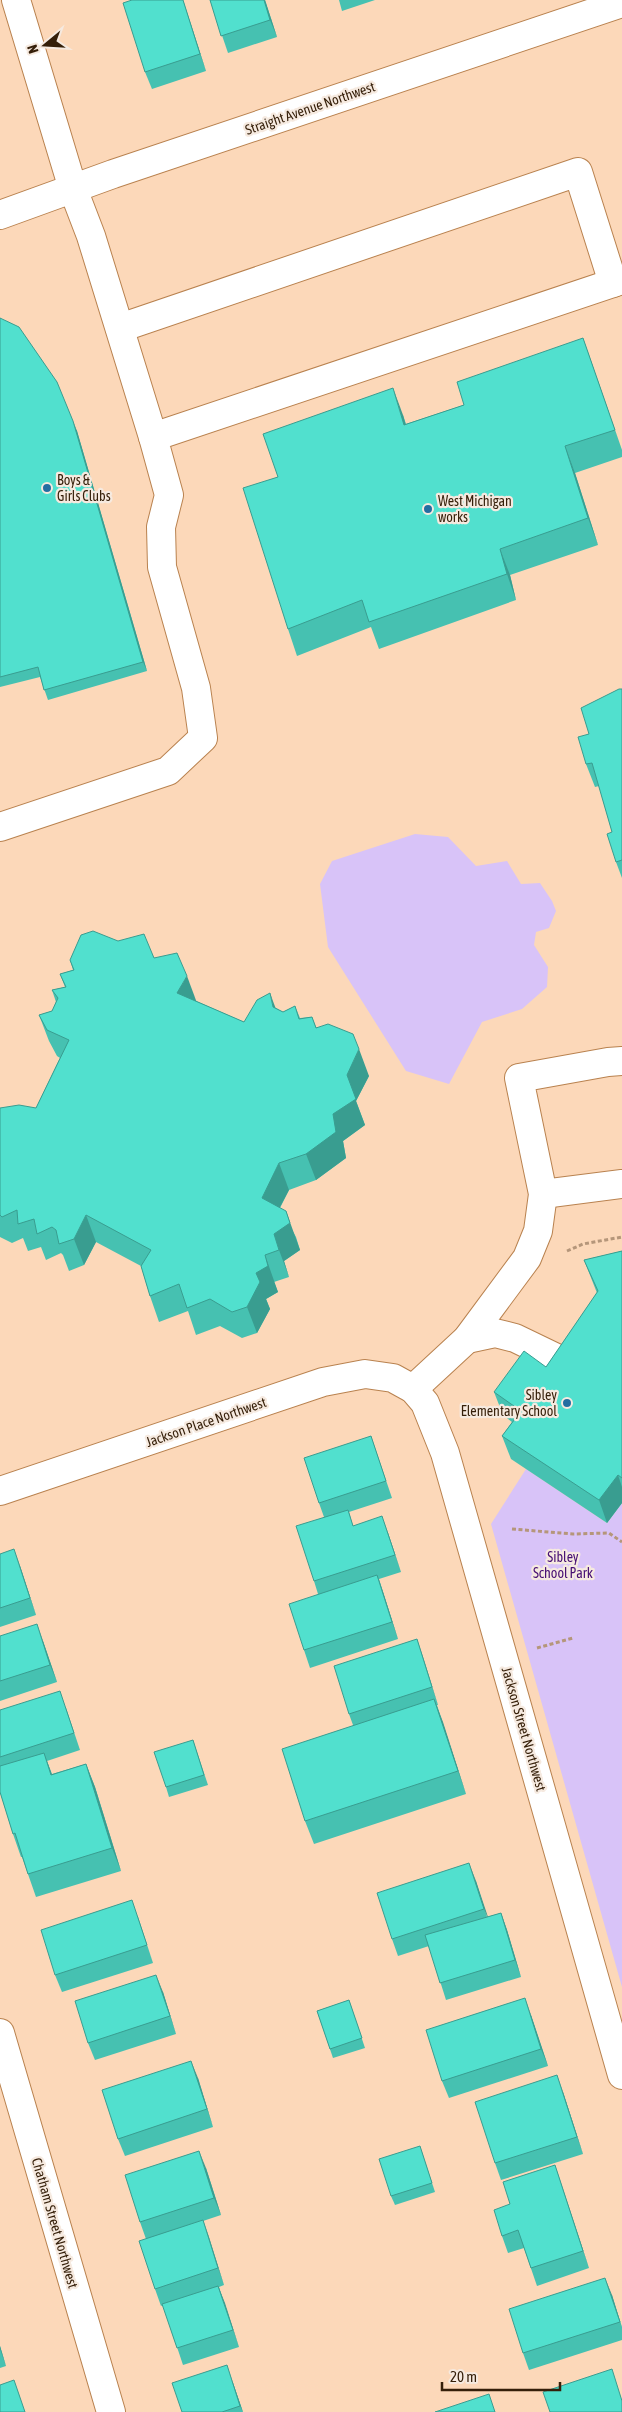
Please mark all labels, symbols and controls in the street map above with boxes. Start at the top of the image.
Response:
north arrow [20,20,70,70]
text: N [24,43,42,55]
street label: Straight Avenue Northwest [243,78,377,138]
place label: Boys & Girls Clubs [57,472,111,504]
marker: Boys & Girls Clubs [41,482,53,494]
place label: West Michigan works [438,493,512,525]
marker: West Michigan works [422,503,434,515]
place label: Sibley Elementary School [461,1387,557,1419]
street label: Jackson Place Northwest [144,1394,268,1450]
marker: Sibley Elementary School [561,1397,573,1409]
park label: Sibley School Park [533,1549,593,1581]
street label: Jackson Street Northwest [499,1665,549,1793]
street label: Chatham Street Northwest [29,2156,81,2290]
scale bar [442,2360,560,2392]
text: 20 m [450,2368,477,2385]

